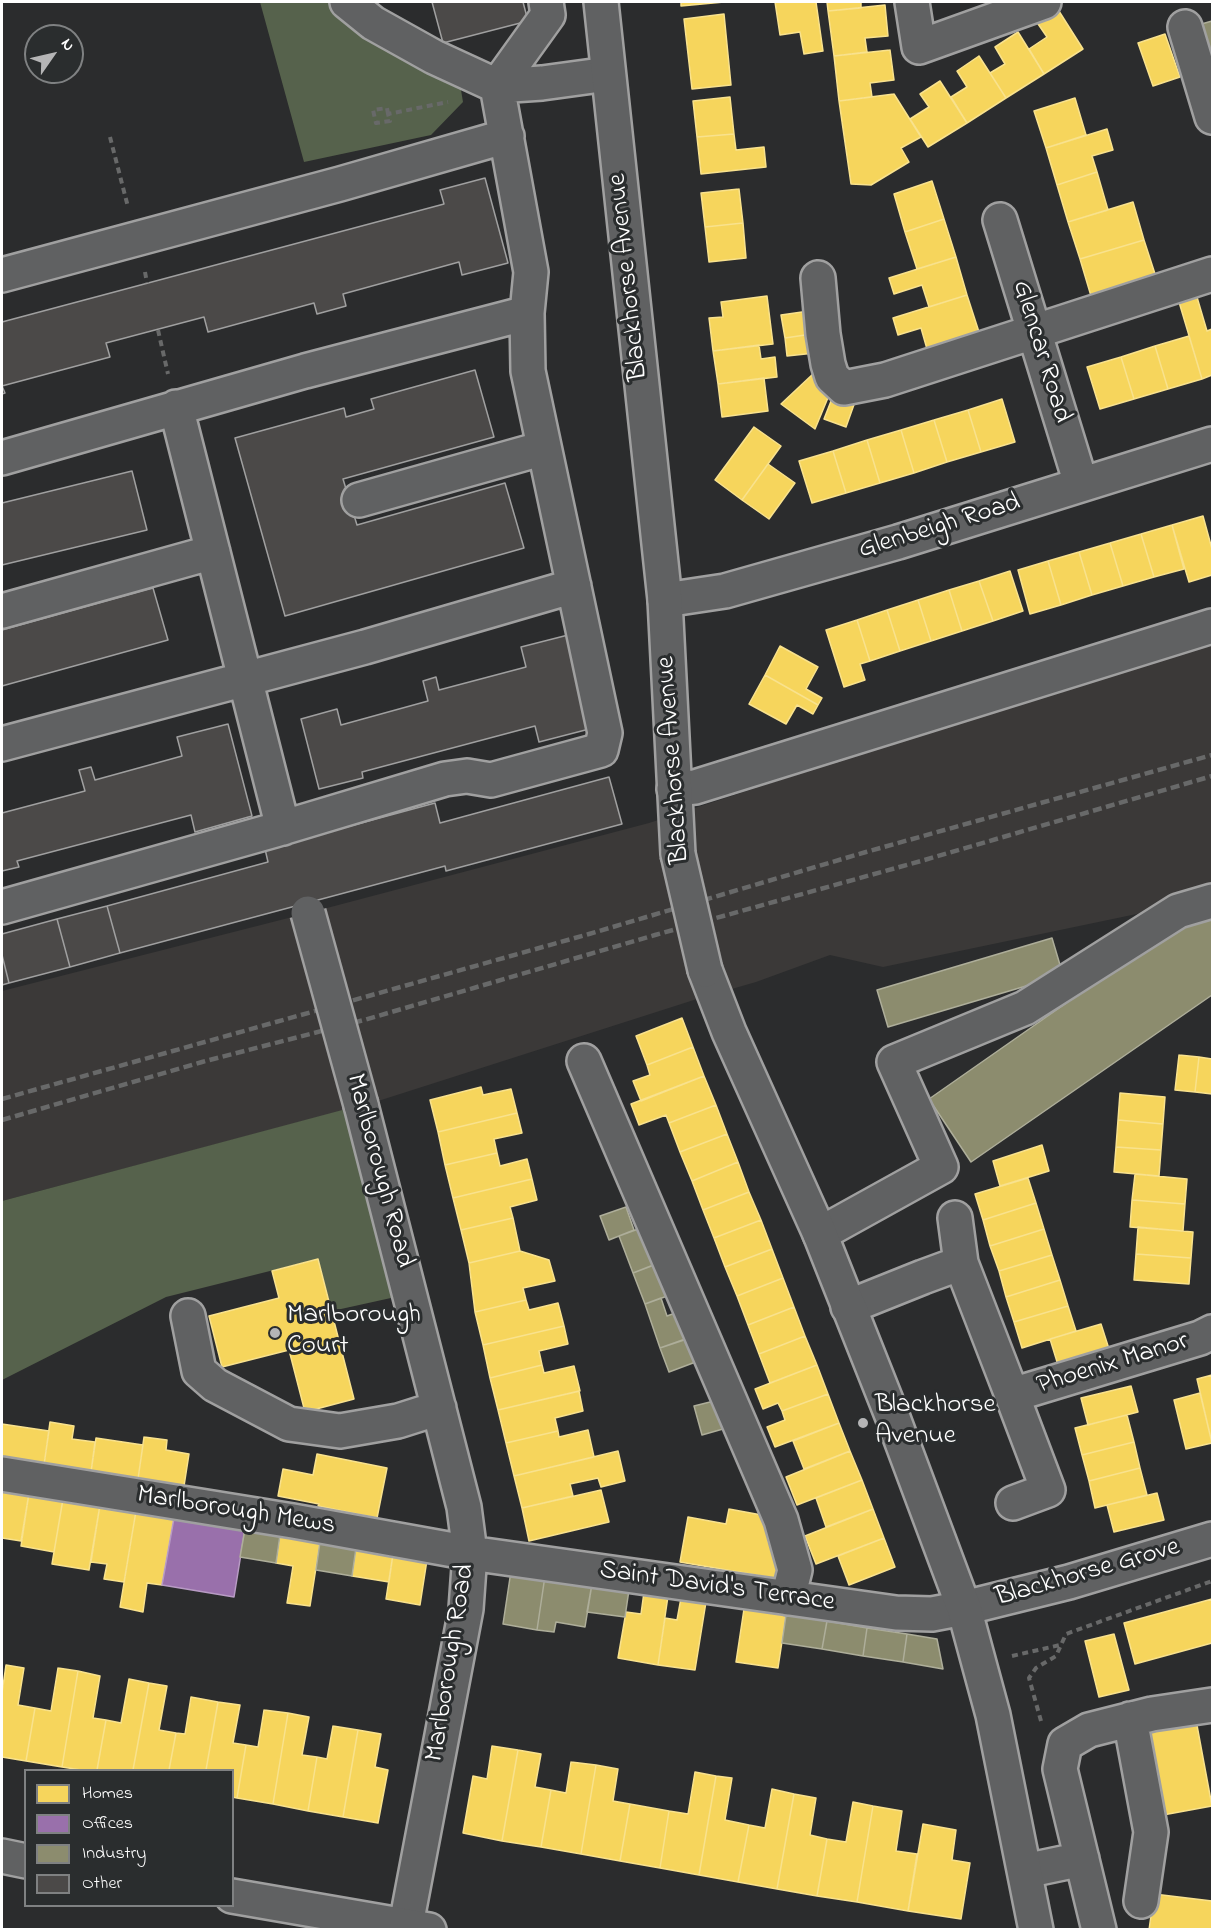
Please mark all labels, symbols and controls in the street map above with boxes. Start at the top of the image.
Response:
north arrow [24,24,84,84]
text: N [54,34,80,56]
street label: Blackhorse Avenue [603,172,657,382]
street label: Glencar Road [1003,277,1077,427]
street label: Glenbeigh Road [855,488,1025,568]
street label: Blackhorse Avenue [652,655,698,865]
street label: Marlborough Road [337,1071,419,1271]
place label: Marlborough Court [287,1301,421,1364]
marker: Marlborough Court [268,1326,282,1340]
street label: Phoenix Manor [1033,1327,1193,1403]
place label: Blackhorse Avenue [875,1391,996,1454]
marker: Blackhorse Avenue [856,1416,870,1430]
street label: Marlborough Mews [134,1480,338,1544]
street label: Blackhorse Grove [992,1532,1184,1616]
street label: Saint David's Terrace [597,1555,837,1621]
street label: Marlborough Road [420,1562,484,1764]
legend [24,1769,234,1907]
text: Homes [82,1781,133,1807]
text: Offices [82,1811,133,1837]
text: Industry [82,1841,146,1867]
text: Other [82,1871,122,1897]

